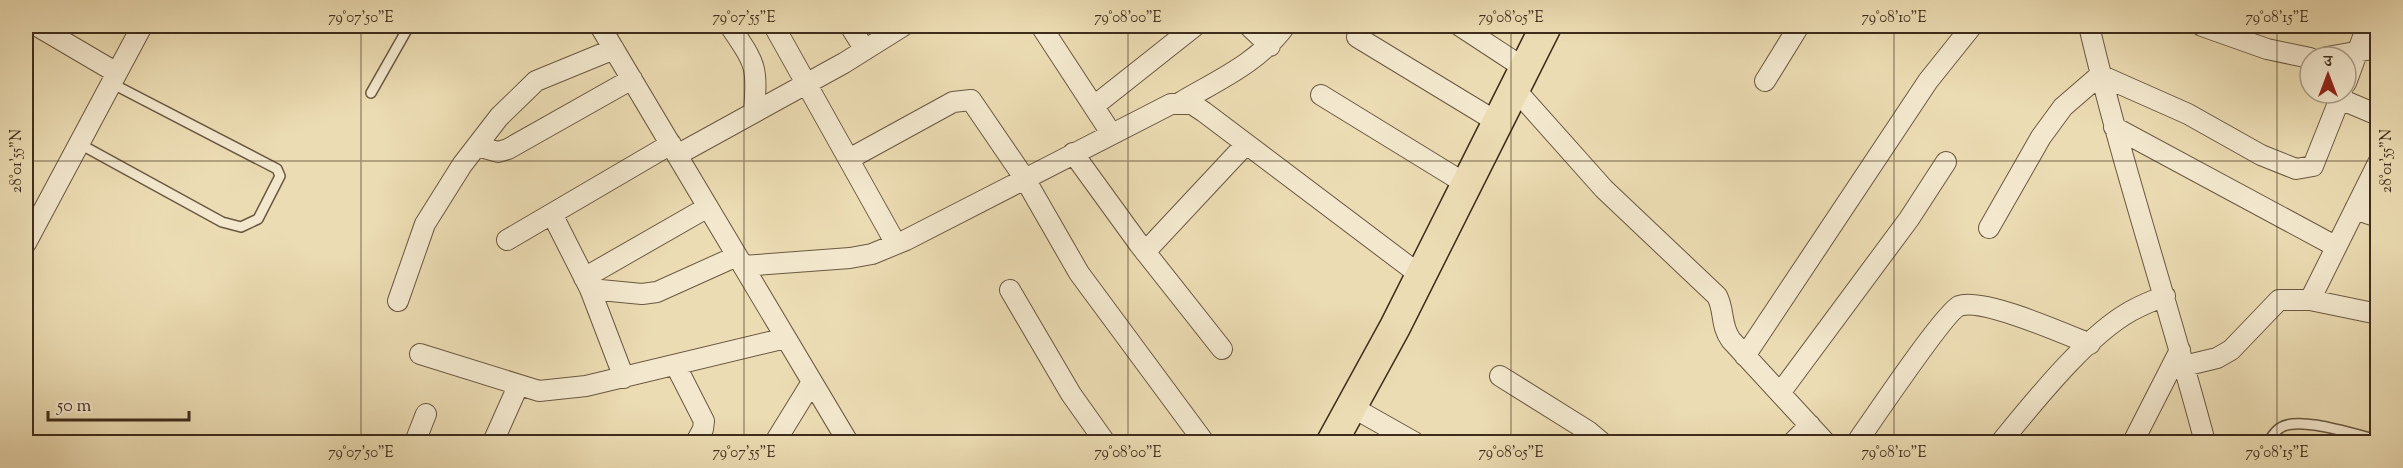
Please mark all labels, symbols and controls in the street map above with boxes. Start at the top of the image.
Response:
text: 79°07'50"E [328,8,394,29]
text: 79°07'55"E [712,8,776,29]
text: 79°08'00"E [1094,8,1162,29]
text: 79°08'05"E [1479,8,1543,29]
text: 79°08'10"E [1861,8,1927,29]
text: 79°08'15"E [2246,8,2308,29]
north arrow [2298,45,2358,105]
text: उ [2323,51,2334,74]
text: 28°01'55"N [7,129,28,193]
text: 28°01'55"N [2377,129,2398,193]
scale bar [48,384,189,422]
text: 50 m [56,394,92,420]
text: 79°07'50"E [328,443,394,464]
text: 79°07'55"E [712,443,776,464]
text: 79°08'00"E [1094,443,1162,464]
text: 79°08'05"E [1479,443,1543,464]
text: 79°08'10"E [1861,443,1927,464]
text: 79°08'15"E [2246,443,2308,464]

